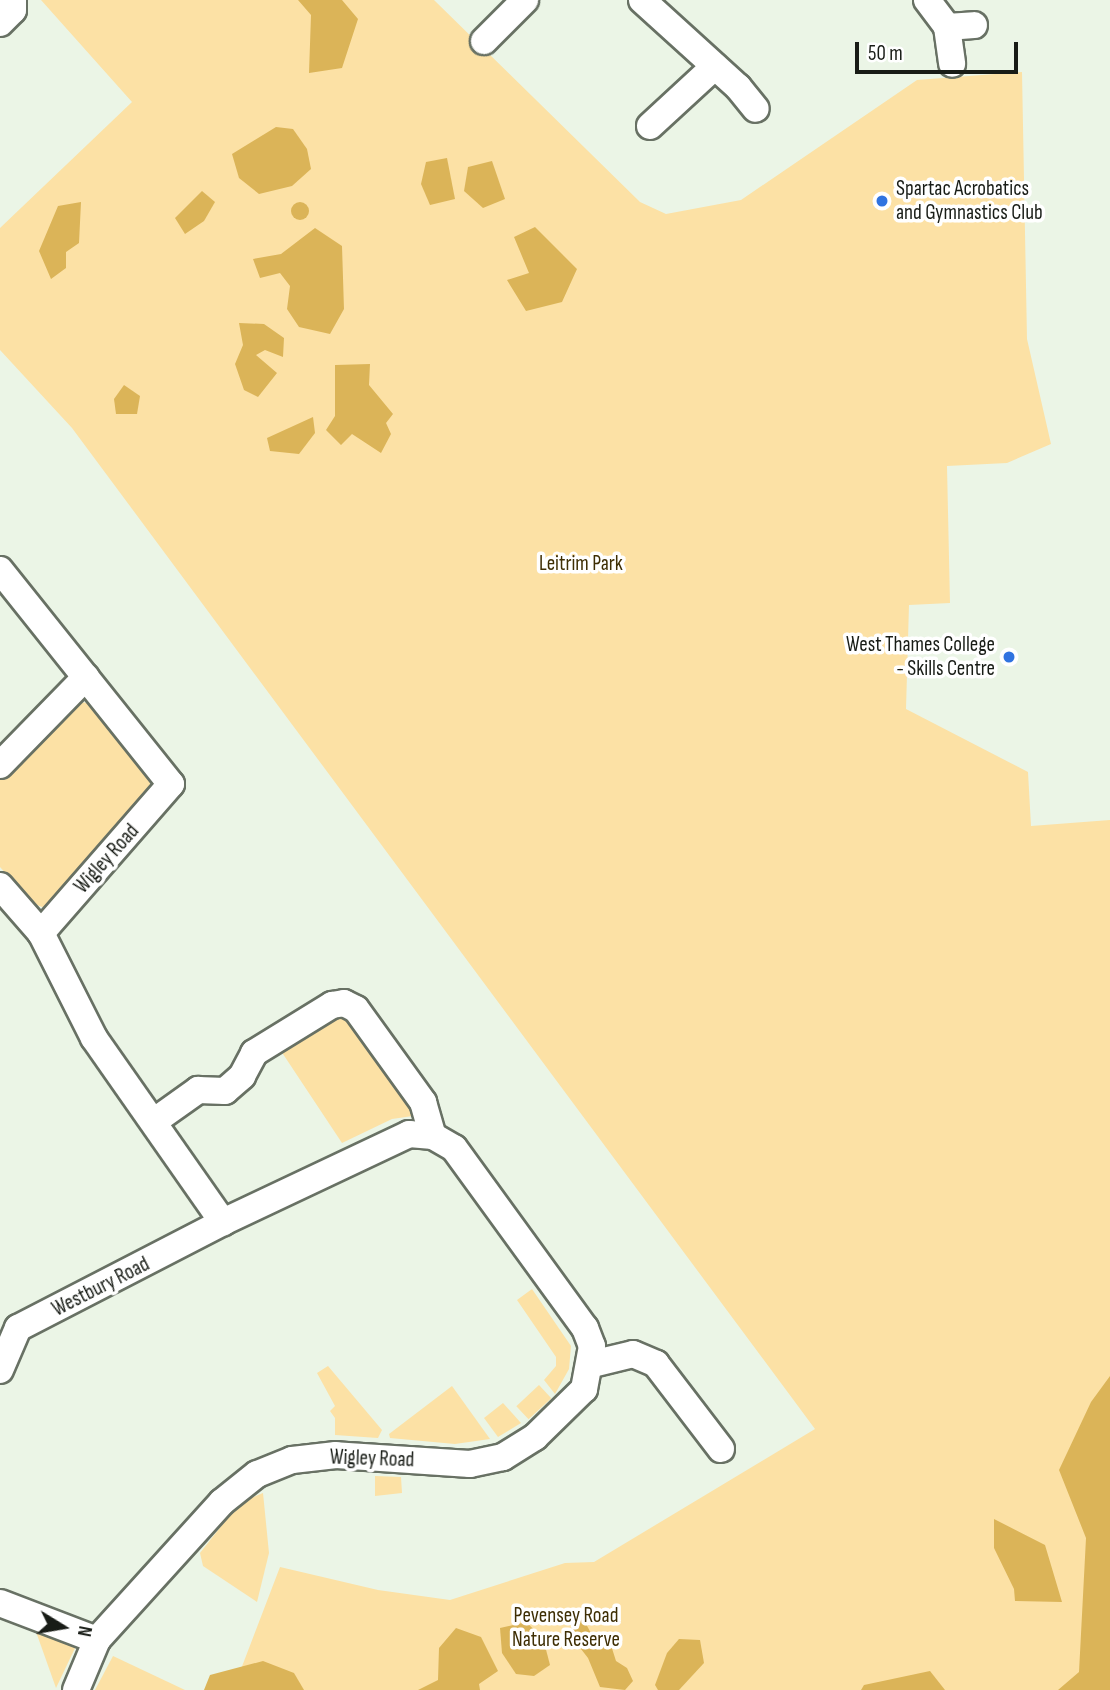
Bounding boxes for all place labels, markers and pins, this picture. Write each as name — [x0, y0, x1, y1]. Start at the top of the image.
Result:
place label: Spartac Acrobatics and Gymnastics Club — [896, 176, 1043, 226]
marker: Spartac Acrobatics and Gymnastics Club — [874, 193, 890, 209]
place label: West Thames College - Skills Centre — [846, 632, 995, 682]
marker: West Thames College - Skills Centre — [1001, 649, 1017, 665]

